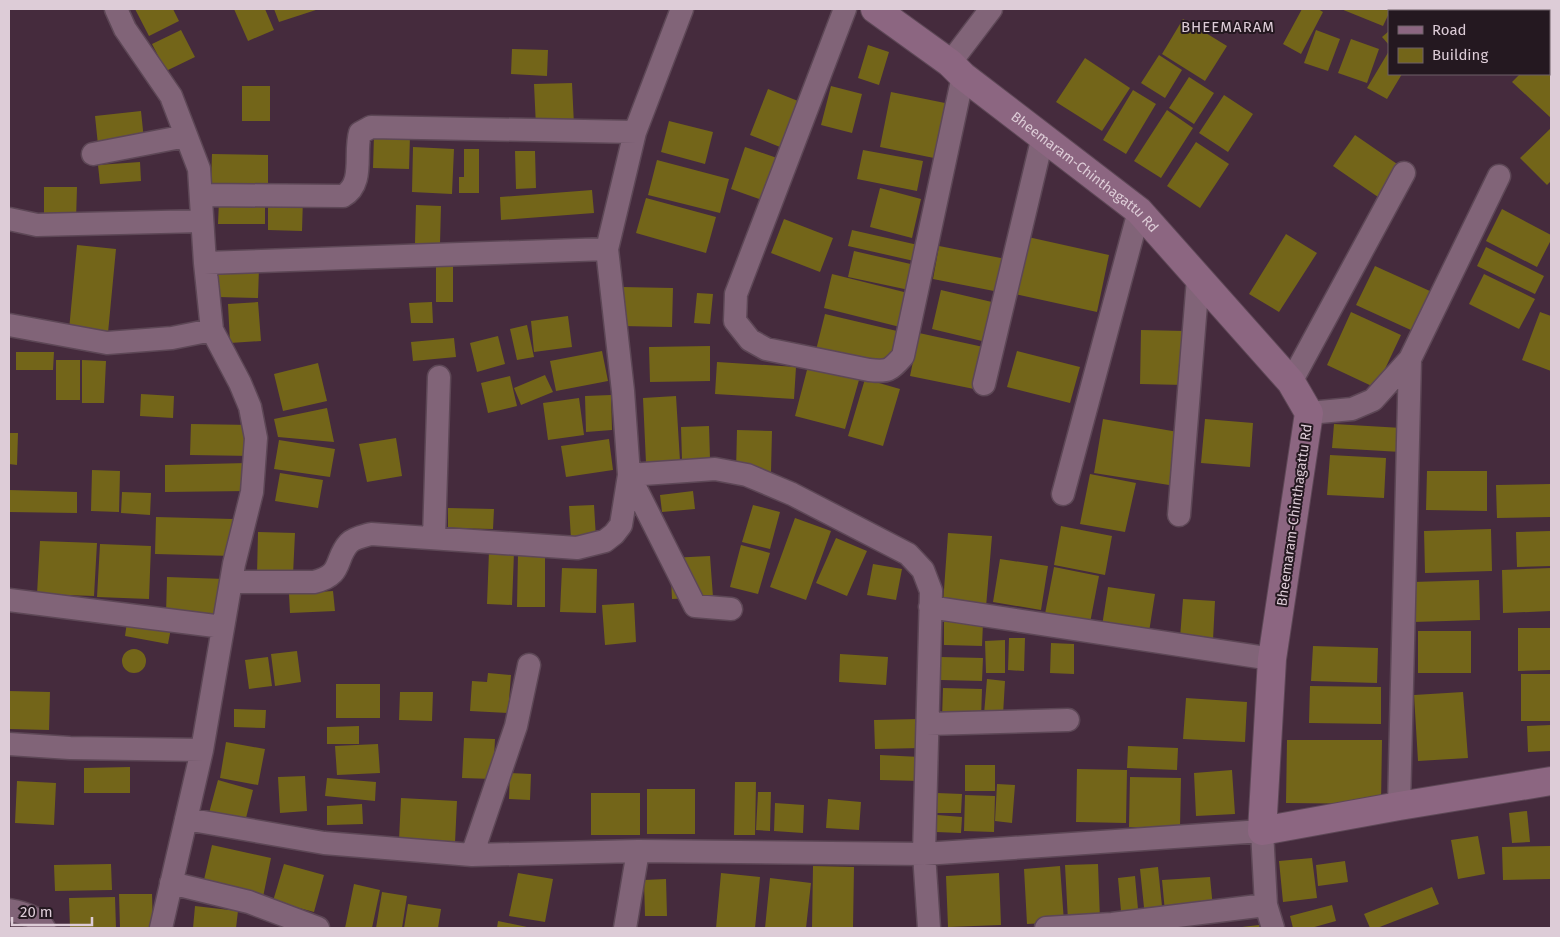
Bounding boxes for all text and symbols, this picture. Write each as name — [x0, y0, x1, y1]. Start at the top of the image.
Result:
legend — [1388, 10, 1550, 75]
district label: BHEEMARAM — [1181, 18, 1275, 36]
text: Road — [1432, 21, 1467, 39]
text: Building — [1432, 46, 1488, 64]
street label: Bheemaram-Chinthagattu Rd — [1008, 108, 1162, 236]
street label: Bheemaram-Chinthagattu Rd — [1273, 423, 1316, 607]
scale bar — [12, 894, 92, 926]
text: 20 m — [20, 903, 53, 921]

